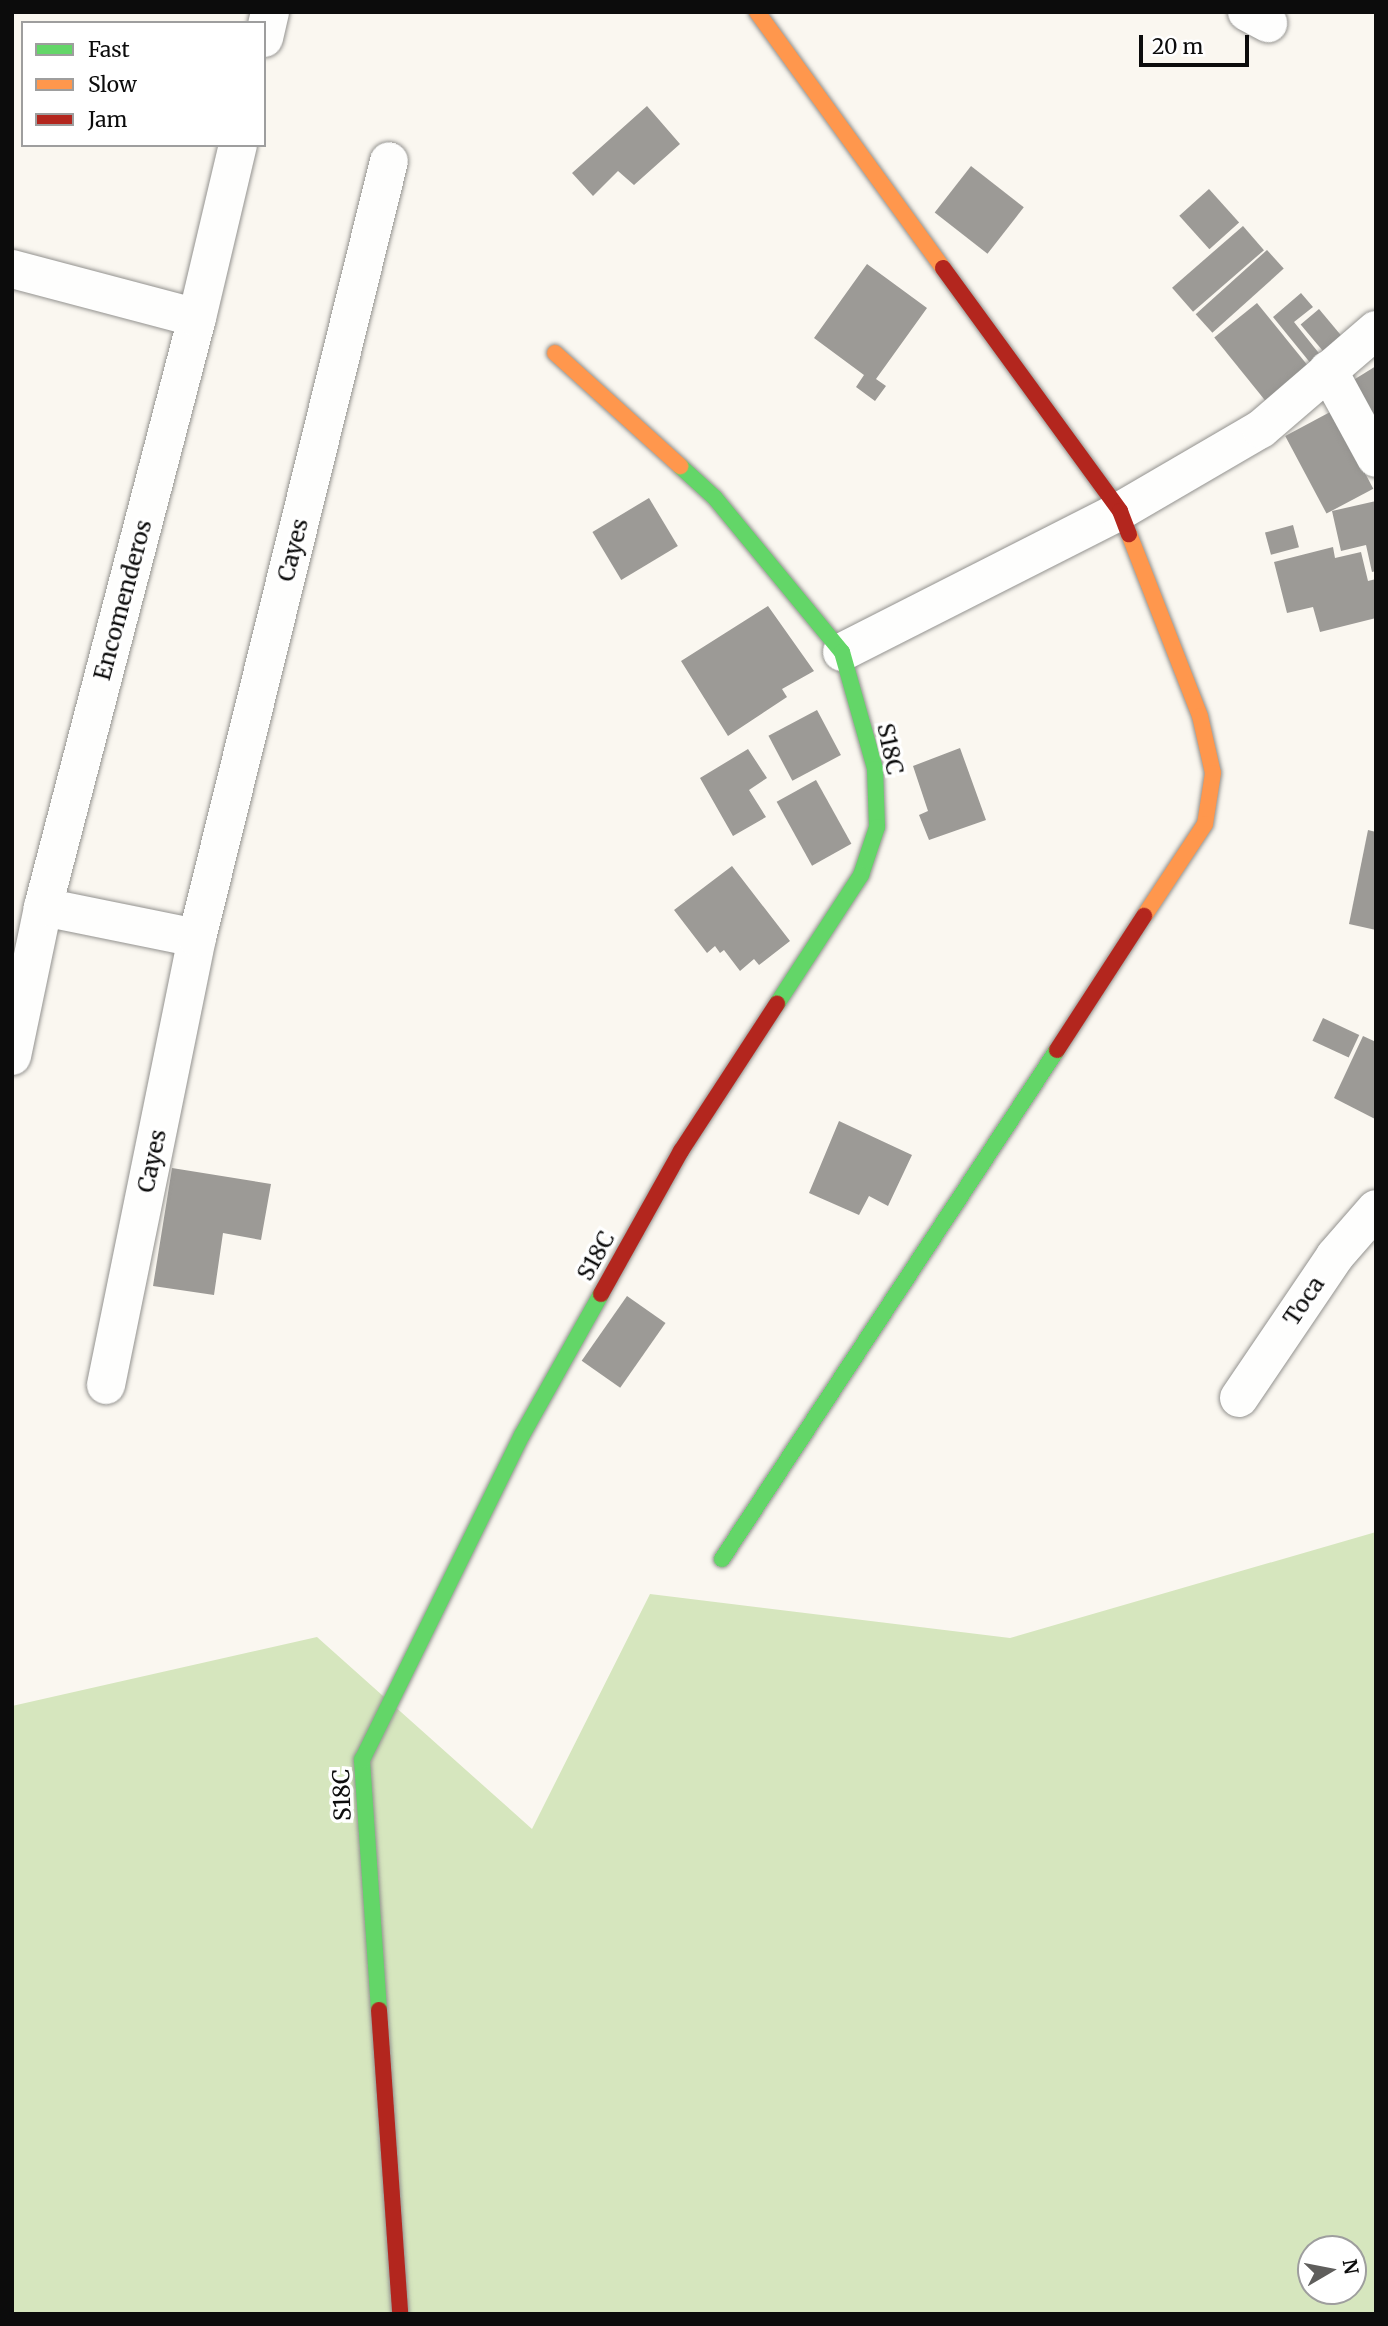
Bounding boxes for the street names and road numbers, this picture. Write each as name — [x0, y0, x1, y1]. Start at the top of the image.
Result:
street label: Cayes — [272, 516, 314, 584]
street label: Encomenderos — [88, 517, 158, 683]
street label: S18C — [871, 721, 909, 777]
street label: Cayes — [132, 1127, 172, 1195]
street label: S18C — [571, 1227, 621, 1285]
street label: Toca — [1278, 1271, 1330, 1331]
street label: S18C — [327, 1769, 357, 1821]

